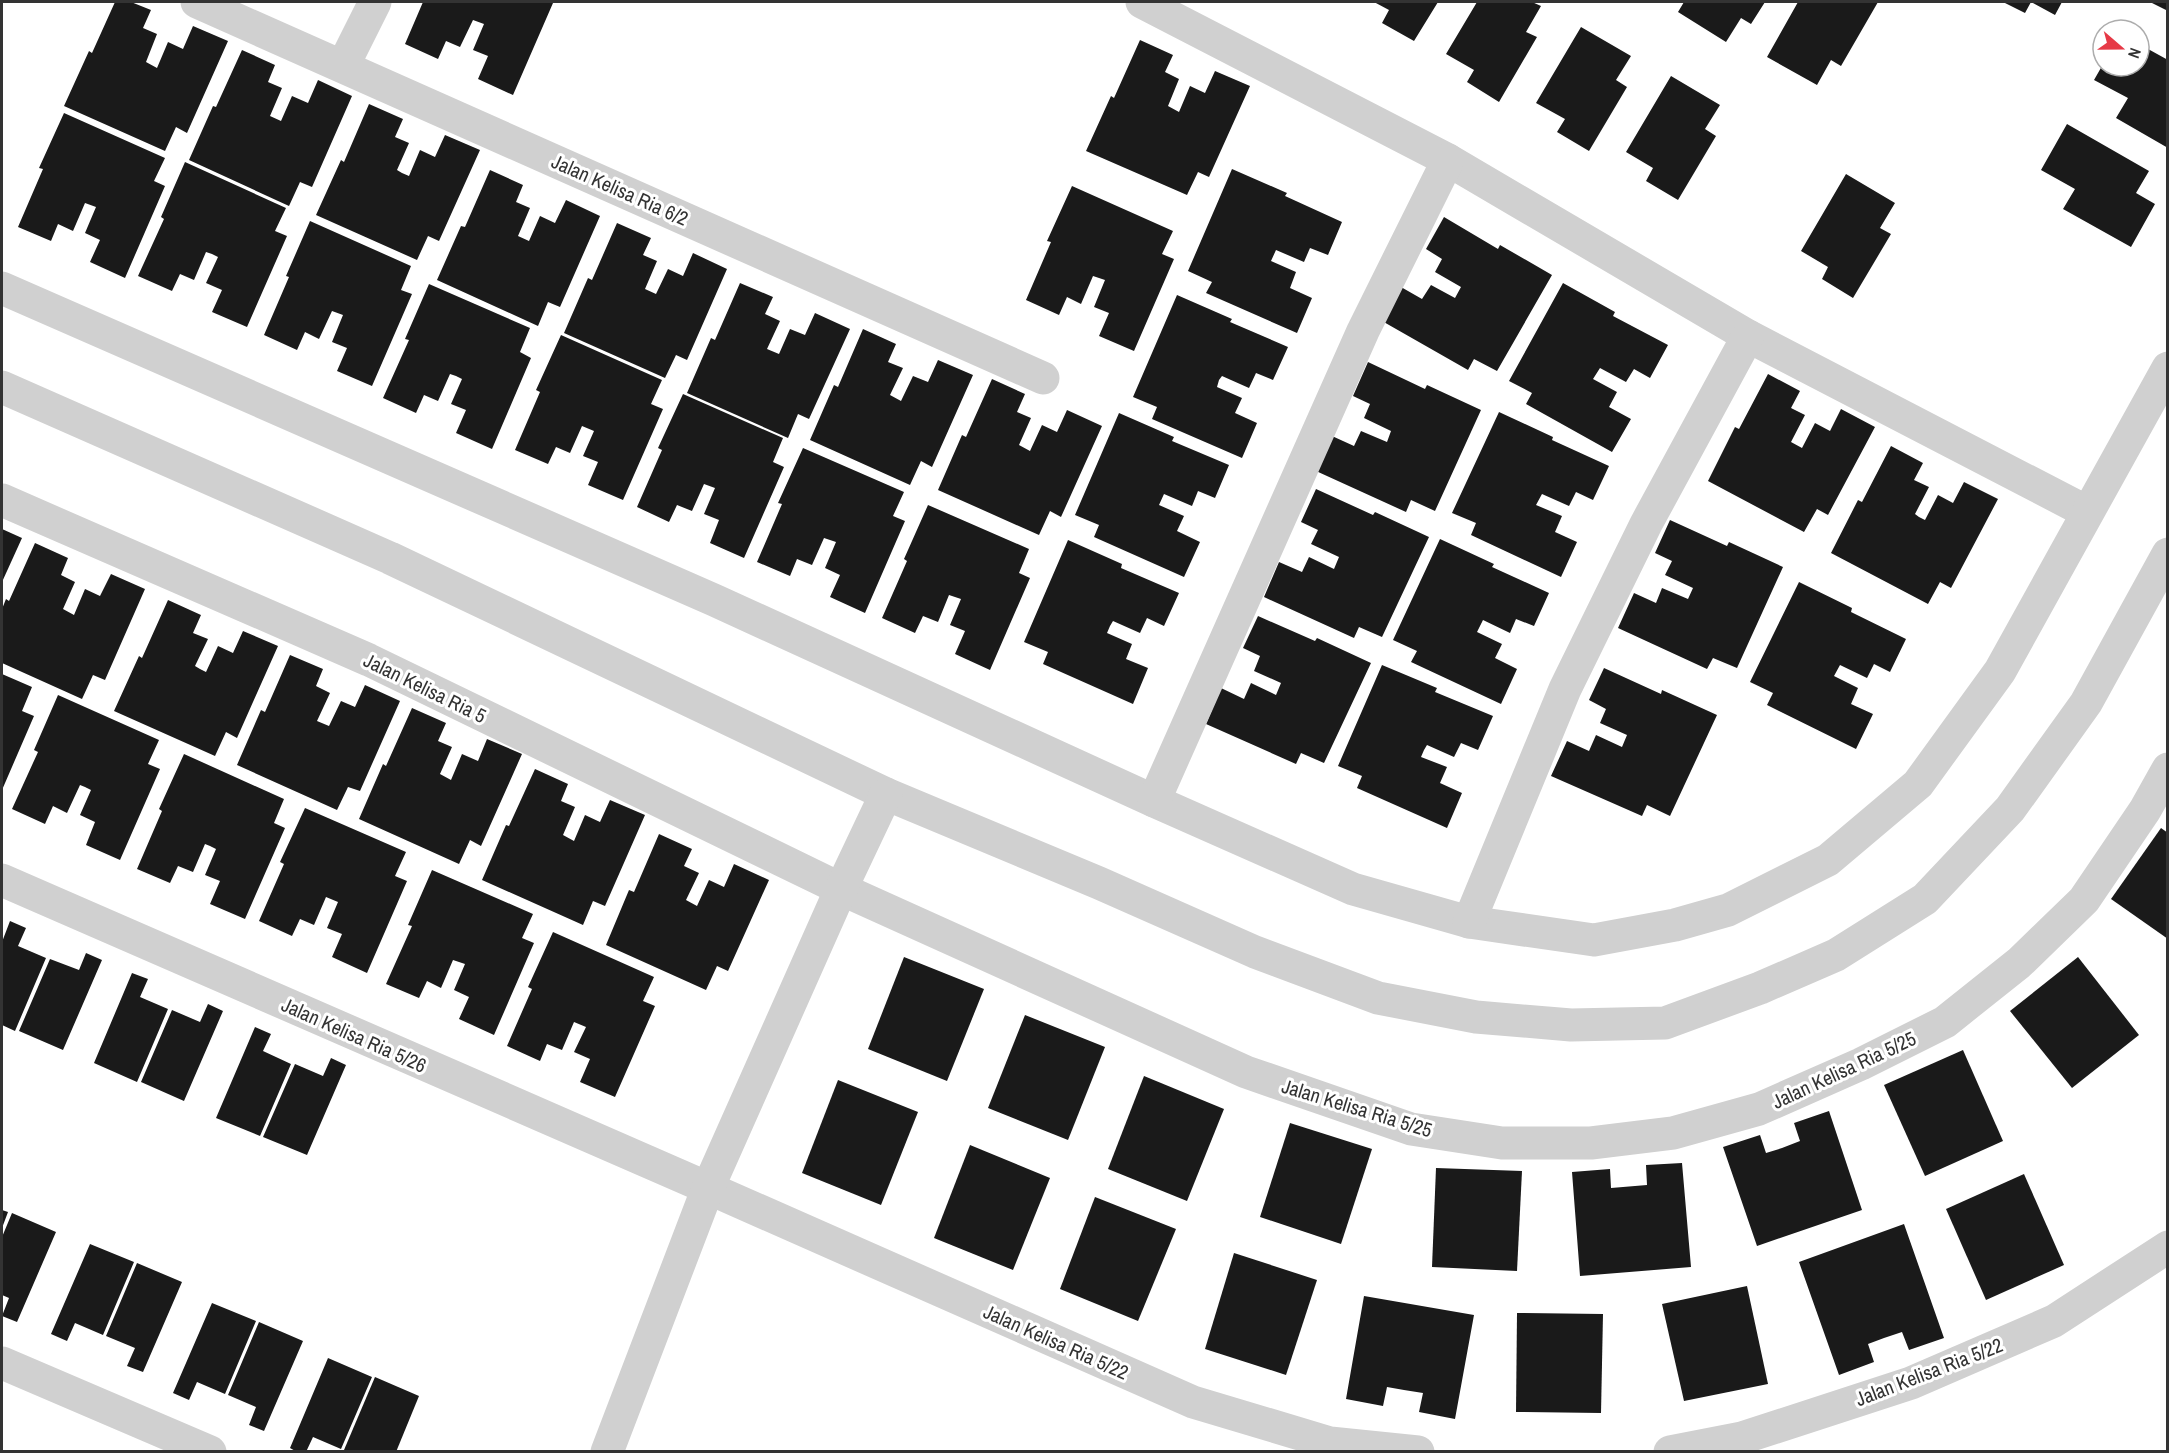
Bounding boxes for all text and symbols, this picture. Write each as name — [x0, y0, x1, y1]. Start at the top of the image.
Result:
north arrow — [2091, 18, 2151, 78]
text: N — [2123, 45, 2147, 61]
street label: Jalan Kelisa Ria 6/2 — [548, 147, 693, 232]
street label: Jalan Kelisa Ria 5 — [359, 646, 491, 729]
street label: Jalan Kelisa Ria 5/26 — [277, 991, 431, 1079]
street label: Jalan Kelisa Ria 5/25 — [1767, 1024, 1920, 1115]
street label: Jalan Kelisa Ria 5/25 — [1279, 1072, 1436, 1143]
street label: Jalan Kelisa Ria 5/22 — [979, 1298, 1133, 1386]
street label: Jalan Kelisa Ria 5/22 — [1851, 1331, 2006, 1412]

